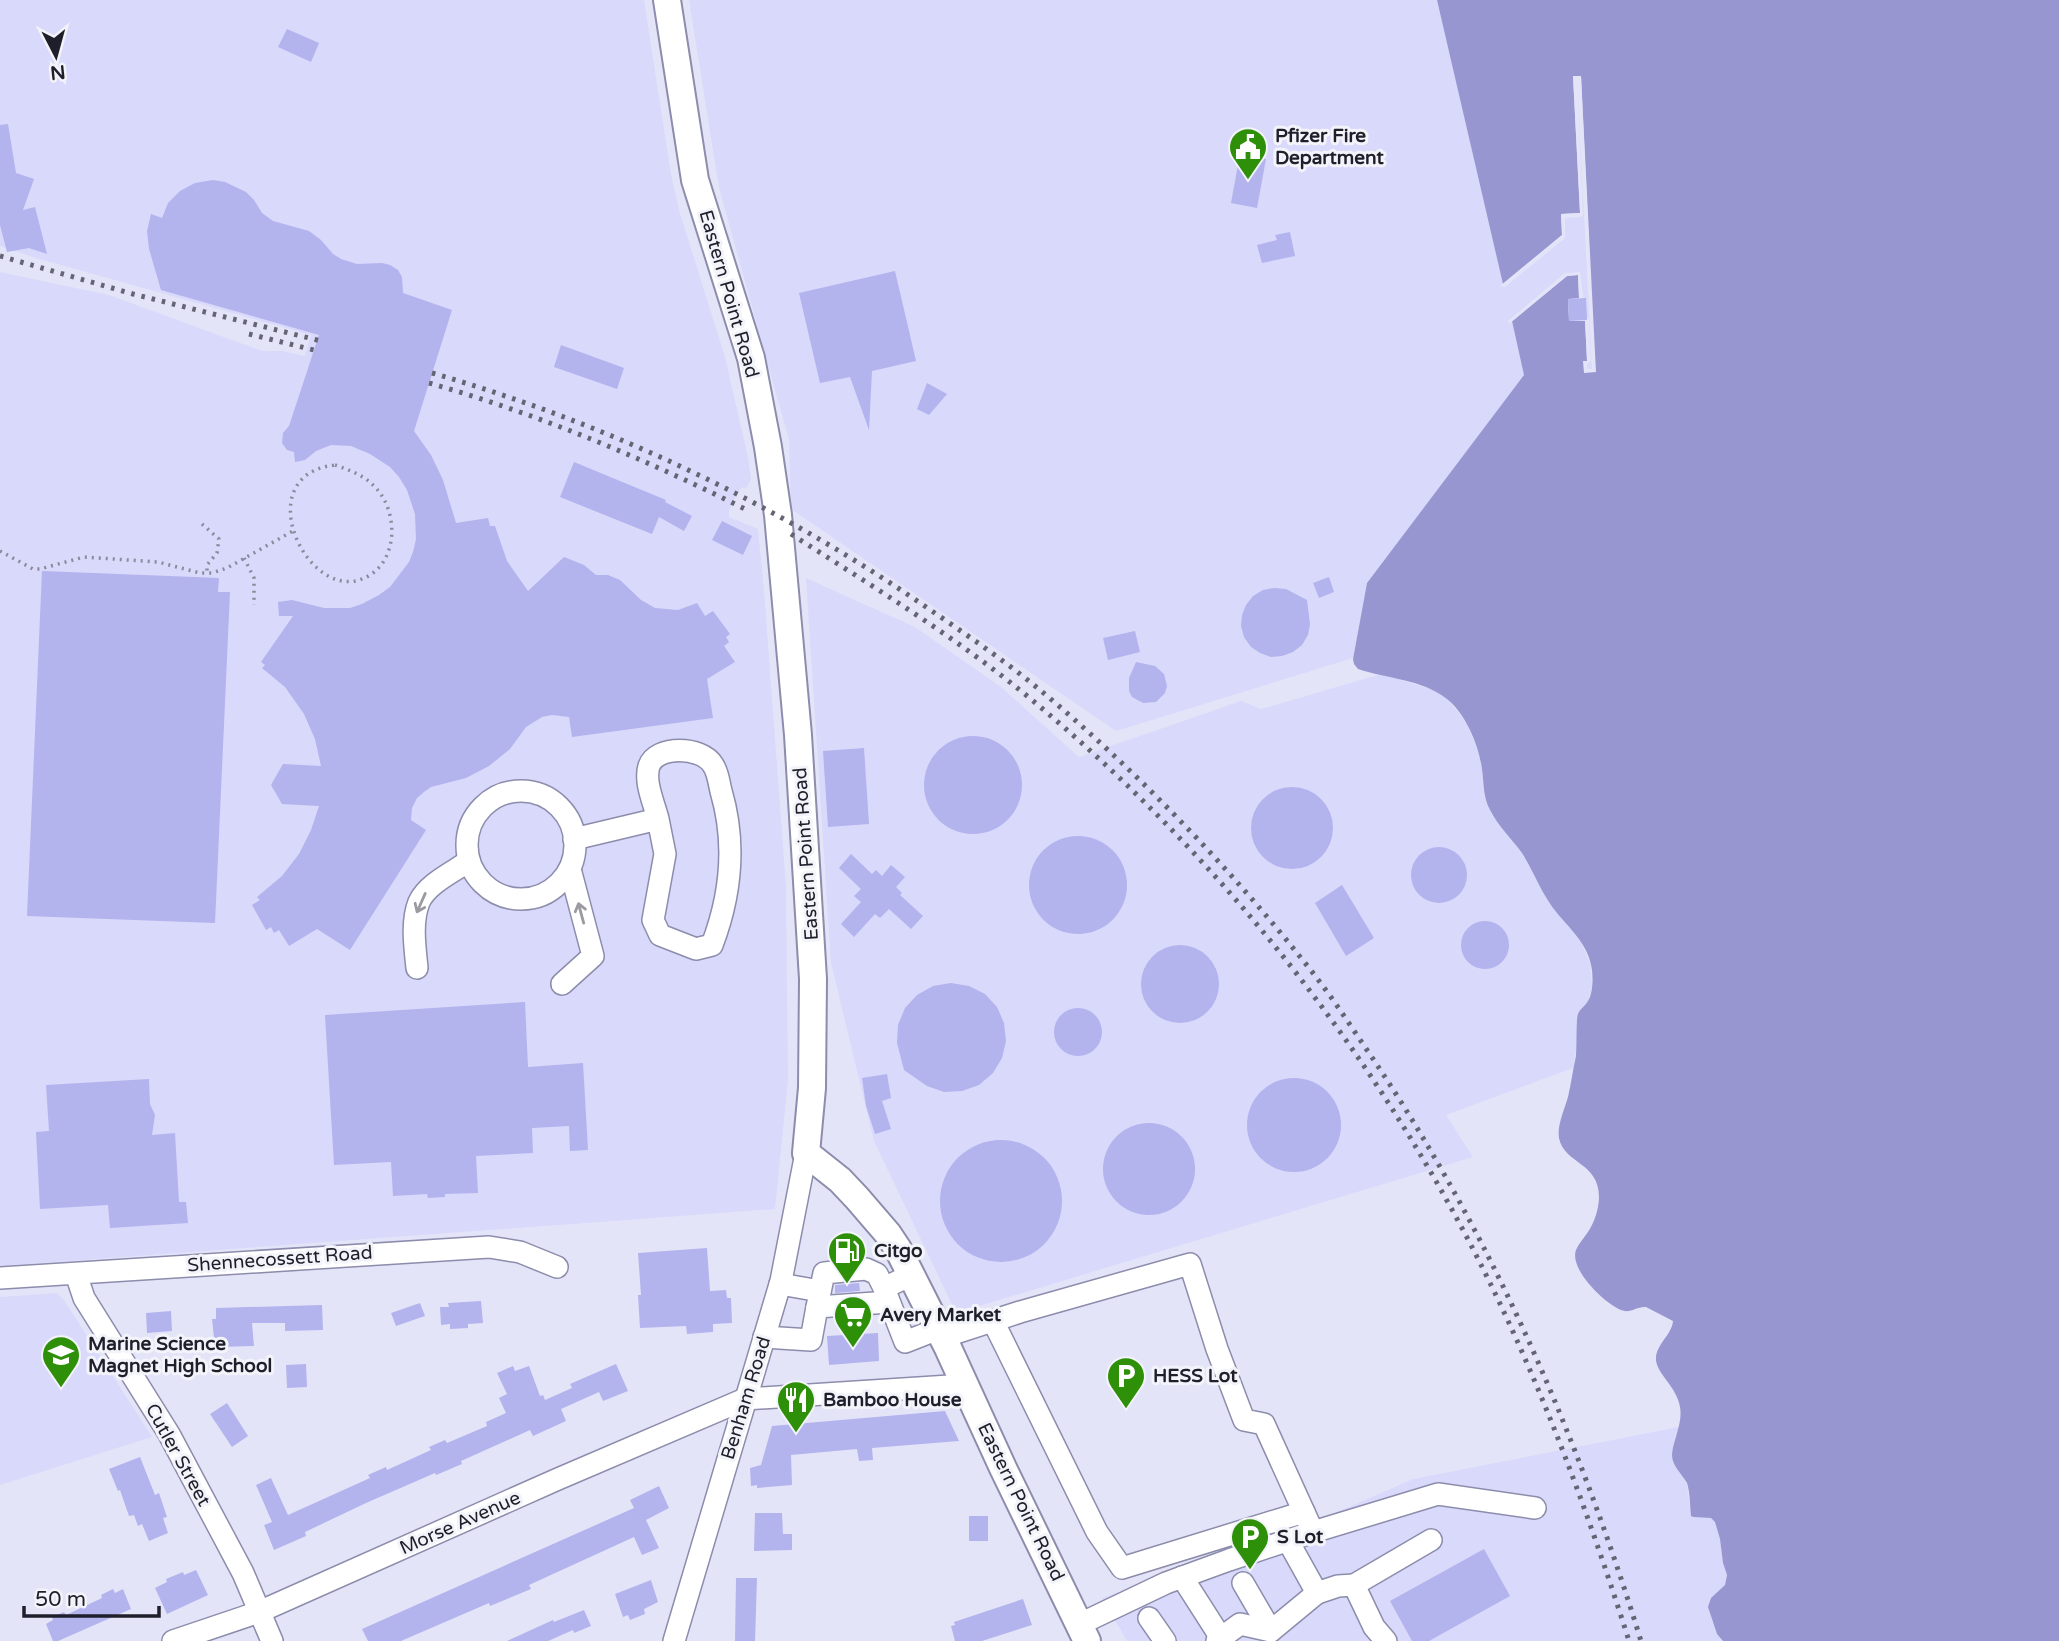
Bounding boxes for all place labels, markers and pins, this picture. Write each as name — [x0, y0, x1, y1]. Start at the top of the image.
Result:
place label: Pfizer Fire Department — [1275, 125, 1384, 170]
public building icon: Pfizer Fire Department — [1227, 126, 1269, 181]
fuel station icon: Citgo — [826, 1230, 868, 1285]
place label: Citgo — [874, 1240, 923, 1263]
supermarket icon: Avery Market — [832, 1294, 874, 1349]
place label: Avery Market — [880, 1304, 1002, 1327]
place label: Marine Science Magnet High School — [88, 1333, 272, 1378]
school or university icon: Marine Science Magnet High School — [40, 1334, 82, 1389]
parking icon: HESS Lot — [1105, 1355, 1147, 1410]
place label: HESS Lot — [1153, 1365, 1238, 1387]
restaurant icon: Bamboo House — [775, 1379, 817, 1434]
place label: Bamboo House — [823, 1389, 962, 1411]
parking icon: S Lot — [1229, 1516, 1271, 1571]
place label: S Lot — [1277, 1526, 1324, 1548]

